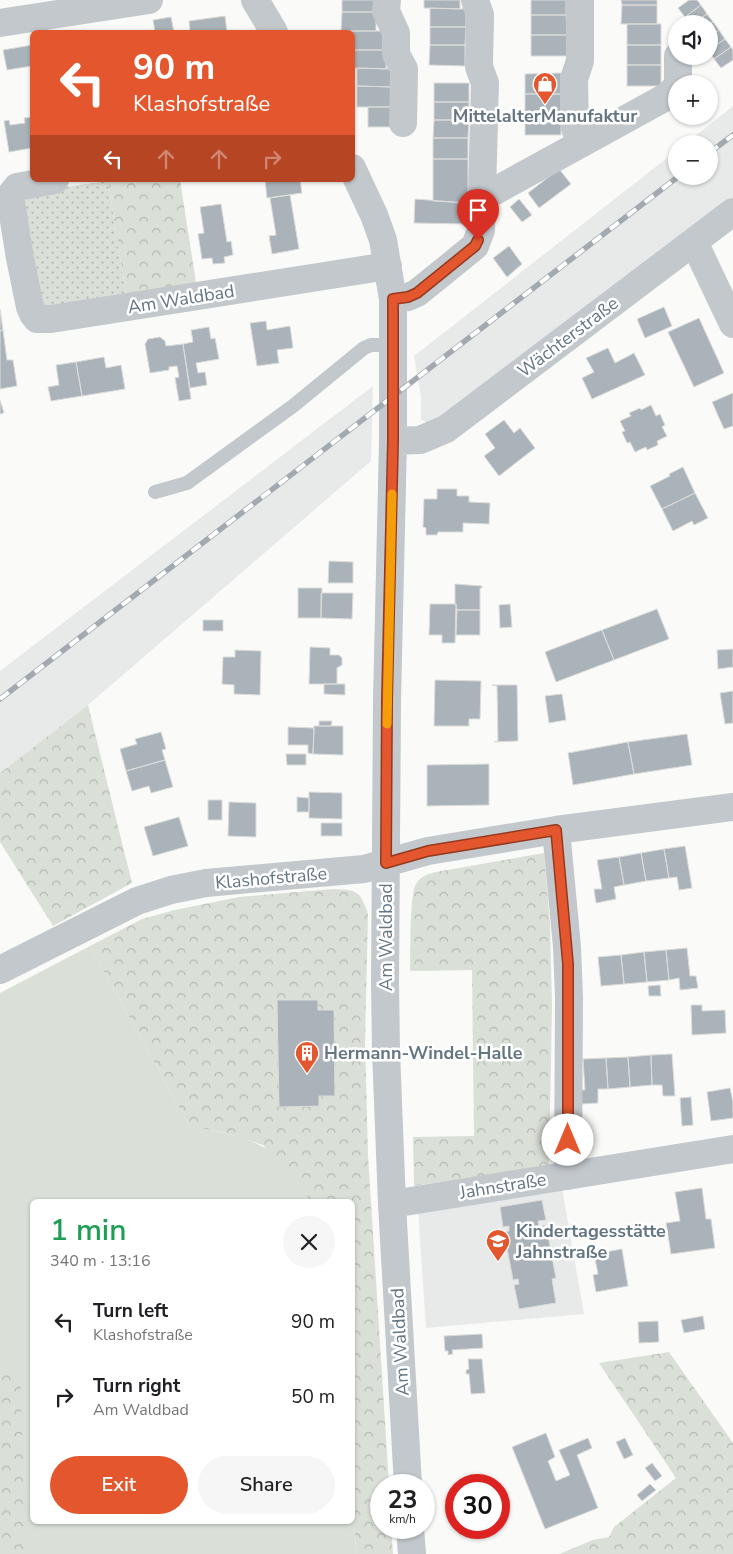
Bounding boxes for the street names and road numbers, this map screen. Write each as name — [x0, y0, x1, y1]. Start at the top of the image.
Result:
street label: Am Waldbad — [126, 279, 236, 319]
street label: Wächterstraße — [513, 291, 623, 383]
street label: Klashofstraße — [214, 861, 328, 895]
street label: Am Waldbad — [374, 883, 398, 991]
street label: Jahnstraße — [457, 1167, 548, 1205]
street label: Am Waldbad — [385, 1288, 415, 1396]

